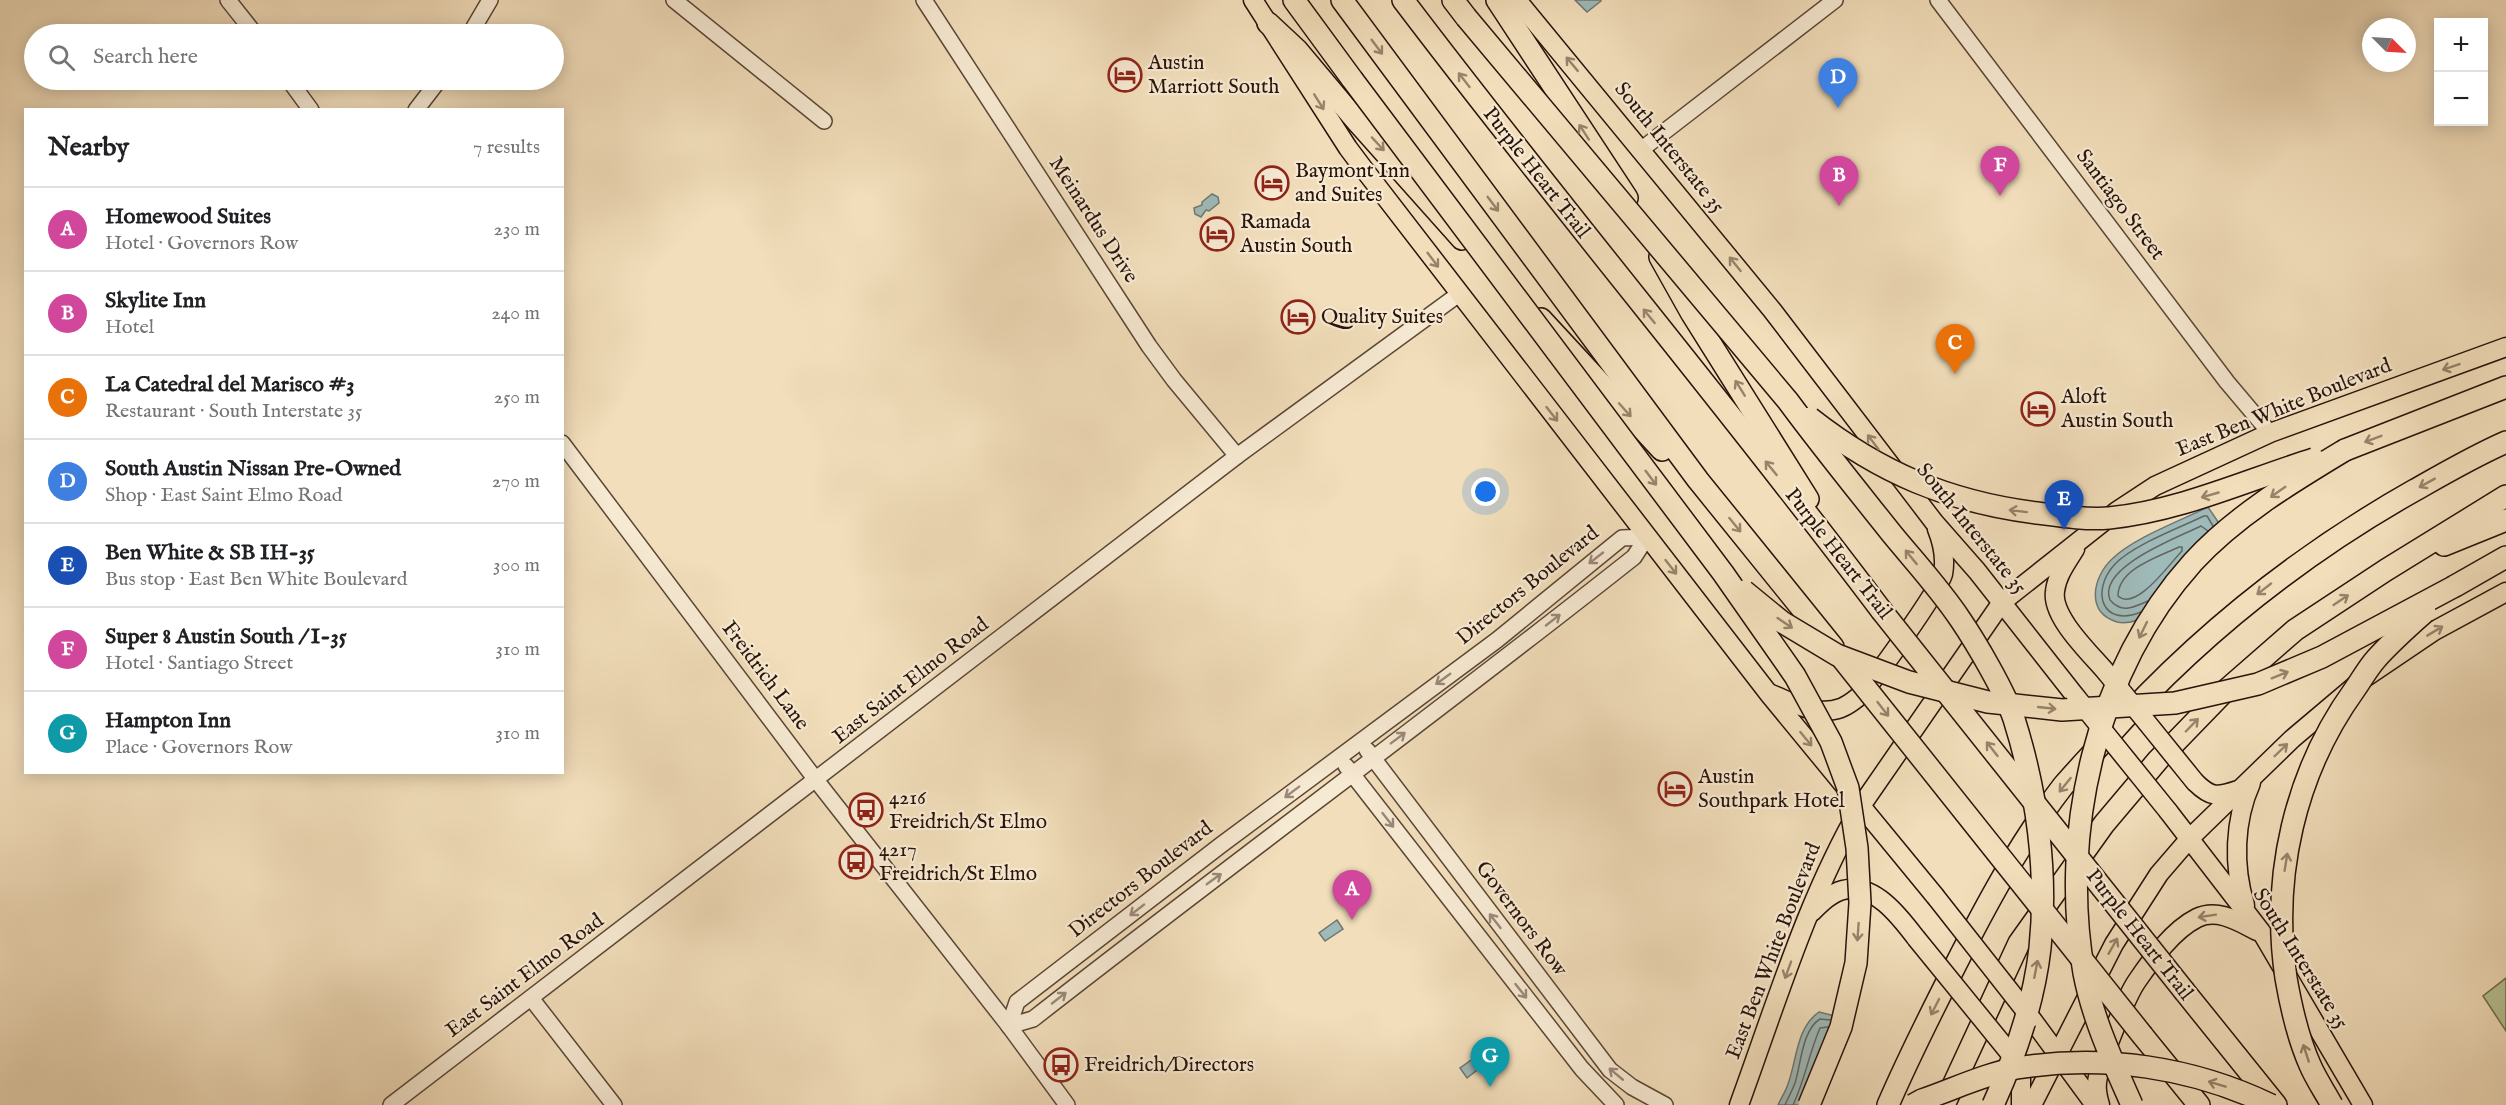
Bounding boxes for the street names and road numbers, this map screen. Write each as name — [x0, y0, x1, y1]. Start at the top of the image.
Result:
street label: South Interstate 35 — [1608, 77, 1730, 219]
street label: Purple Heart Trail — [1476, 102, 1596, 244]
street label: Santiago Street — [2069, 144, 2171, 266]
street label: Meinardus Drive — [1042, 152, 1144, 289]
street label: East Ben White Boulevard — [2172, 352, 2396, 464]
street label: South Interstate 35 — [1910, 458, 2032, 600]
street label: Purple Heart Trail — [1778, 483, 1898, 625]
street label: Directors Boulevard — [1451, 520, 1605, 652]
street label: East Saint Elmo Road — [827, 611, 995, 750]
street label: Freidrich Lane — [715, 616, 815, 736]
street label: Directors Boulevard — [1064, 815, 1219, 945]
street label: East Ben White Boulevard — [1720, 838, 1828, 1063]
street label: Governors Row — [1469, 856, 1574, 983]
street label: Purple Heart Trail — [2079, 864, 2199, 1006]
street label: South Interstate 35 — [2246, 884, 2354, 1035]
street label: East Saint Elmo Road — [441, 907, 610, 1044]

